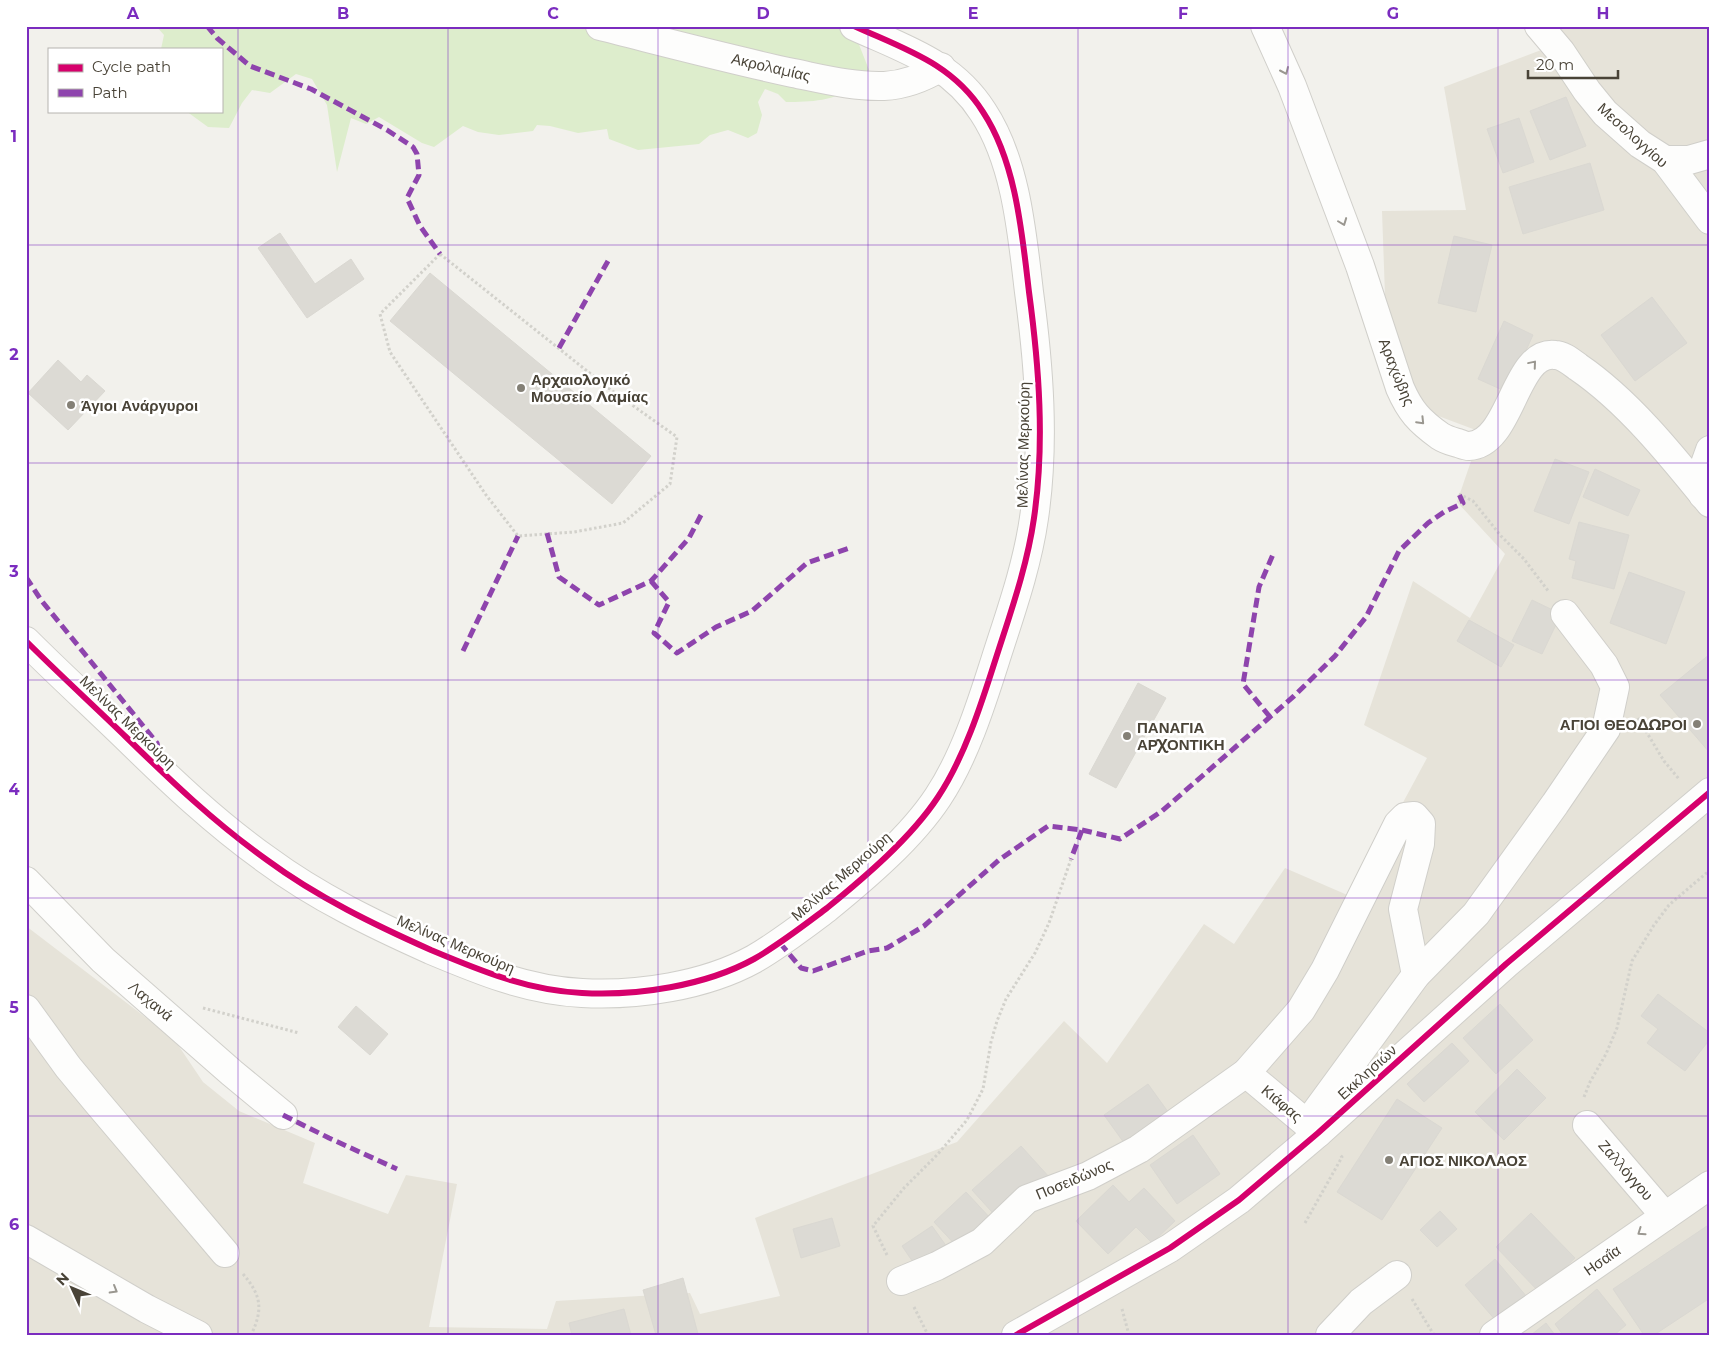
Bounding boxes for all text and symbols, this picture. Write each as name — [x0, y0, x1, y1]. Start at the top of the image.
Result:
text: A — [126, 4, 140, 23]
text: B — [337, 4, 349, 23]
text: C — [547, 4, 559, 23]
text: D — [756, 4, 770, 23]
text: E — [968, 4, 978, 23]
text: F — [1178, 4, 1188, 23]
text: G — [1387, 4, 1399, 23]
text: H — [1597, 4, 1609, 23]
legend — [48, 48, 222, 112]
scale bar — [1528, 48, 1618, 80]
street label: Ακρολαμίας — [730, 49, 812, 85]
text: 20 m — [1536, 55, 1574, 74]
text: Cycle path — [92, 57, 171, 76]
one-way arrow — [1279, 66, 1290, 75]
text: Path — [92, 83, 128, 102]
street label: Μεσολογγίου — [1594, 98, 1672, 172]
text: 1 — [11, 127, 17, 146]
one-way arrow — [1338, 218, 1348, 226]
street label: Αραχώβης — [1375, 335, 1419, 409]
text: 2 — [9, 345, 19, 364]
one-way arrow — [1527, 361, 1536, 370]
place label: Αρχαιολογικό Μουσείο Λαμίας — [531, 370, 648, 406]
marker: Αρχαιολογικό Μουσείο Λαμίας — [515, 382, 527, 394]
street label: Μελίνας Μερκούρη — [1012, 382, 1034, 508]
place label: Άγιοι Ανάργυροι — [81, 396, 198, 415]
marker: Άγιοι Ανάργυροι — [65, 399, 77, 411]
one-way arrow — [1415, 415, 1424, 424]
text: 3 — [8, 562, 19, 581]
street label: Μελίνας Μερκούρη — [76, 671, 180, 773]
place label: ΑΓΙΟΙ ΘΕΟΔΩΡΟΙ — [1560, 715, 1687, 734]
place label: ΠΑΝΑΓΙΑ ΑΡΧΟΝΤΙΚΗ — [1137, 718, 1225, 754]
marker: ΑΓΙΟΙ ΘΕΟΔΩΡΟΙ — [1691, 718, 1703, 730]
marker: ΠΑΝΑΓΙΑ ΑΡΧΟΝΤΙΚΗ — [1121, 730, 1133, 742]
text: 4 — [8, 780, 20, 799]
street label: Μελίνας Μερκούρη — [787, 827, 895, 925]
street label: Μελίνας Μερκούρη — [394, 911, 518, 977]
street label: Λαχανά — [125, 977, 177, 1025]
text: 5 — [9, 998, 19, 1017]
street label: Εκκλησιών — [1333, 1040, 1401, 1104]
street label: Κιάφας — [1258, 1080, 1306, 1126]
street label: Ζαλλόγγου — [1595, 1136, 1657, 1204]
place label: ΑΓΙΟΣ ΝΙΚΟΛΑΟΣ — [1399, 1151, 1527, 1170]
street label: Ποσειδώνος — [1033, 1154, 1115, 1204]
marker: ΑΓΙΟΣ ΝΙΚΟΛΑΟΣ — [1383, 1154, 1395, 1166]
text: 6 — [9, 1215, 19, 1234]
one-way arrow — [1637, 1226, 1647, 1235]
street label: Ησαΐα — [1580, 1240, 1624, 1279]
north arrow — [48, 1264, 98, 1314]
text: N — [52, 1269, 73, 1289]
one-way arrow — [109, 1283, 118, 1293]

